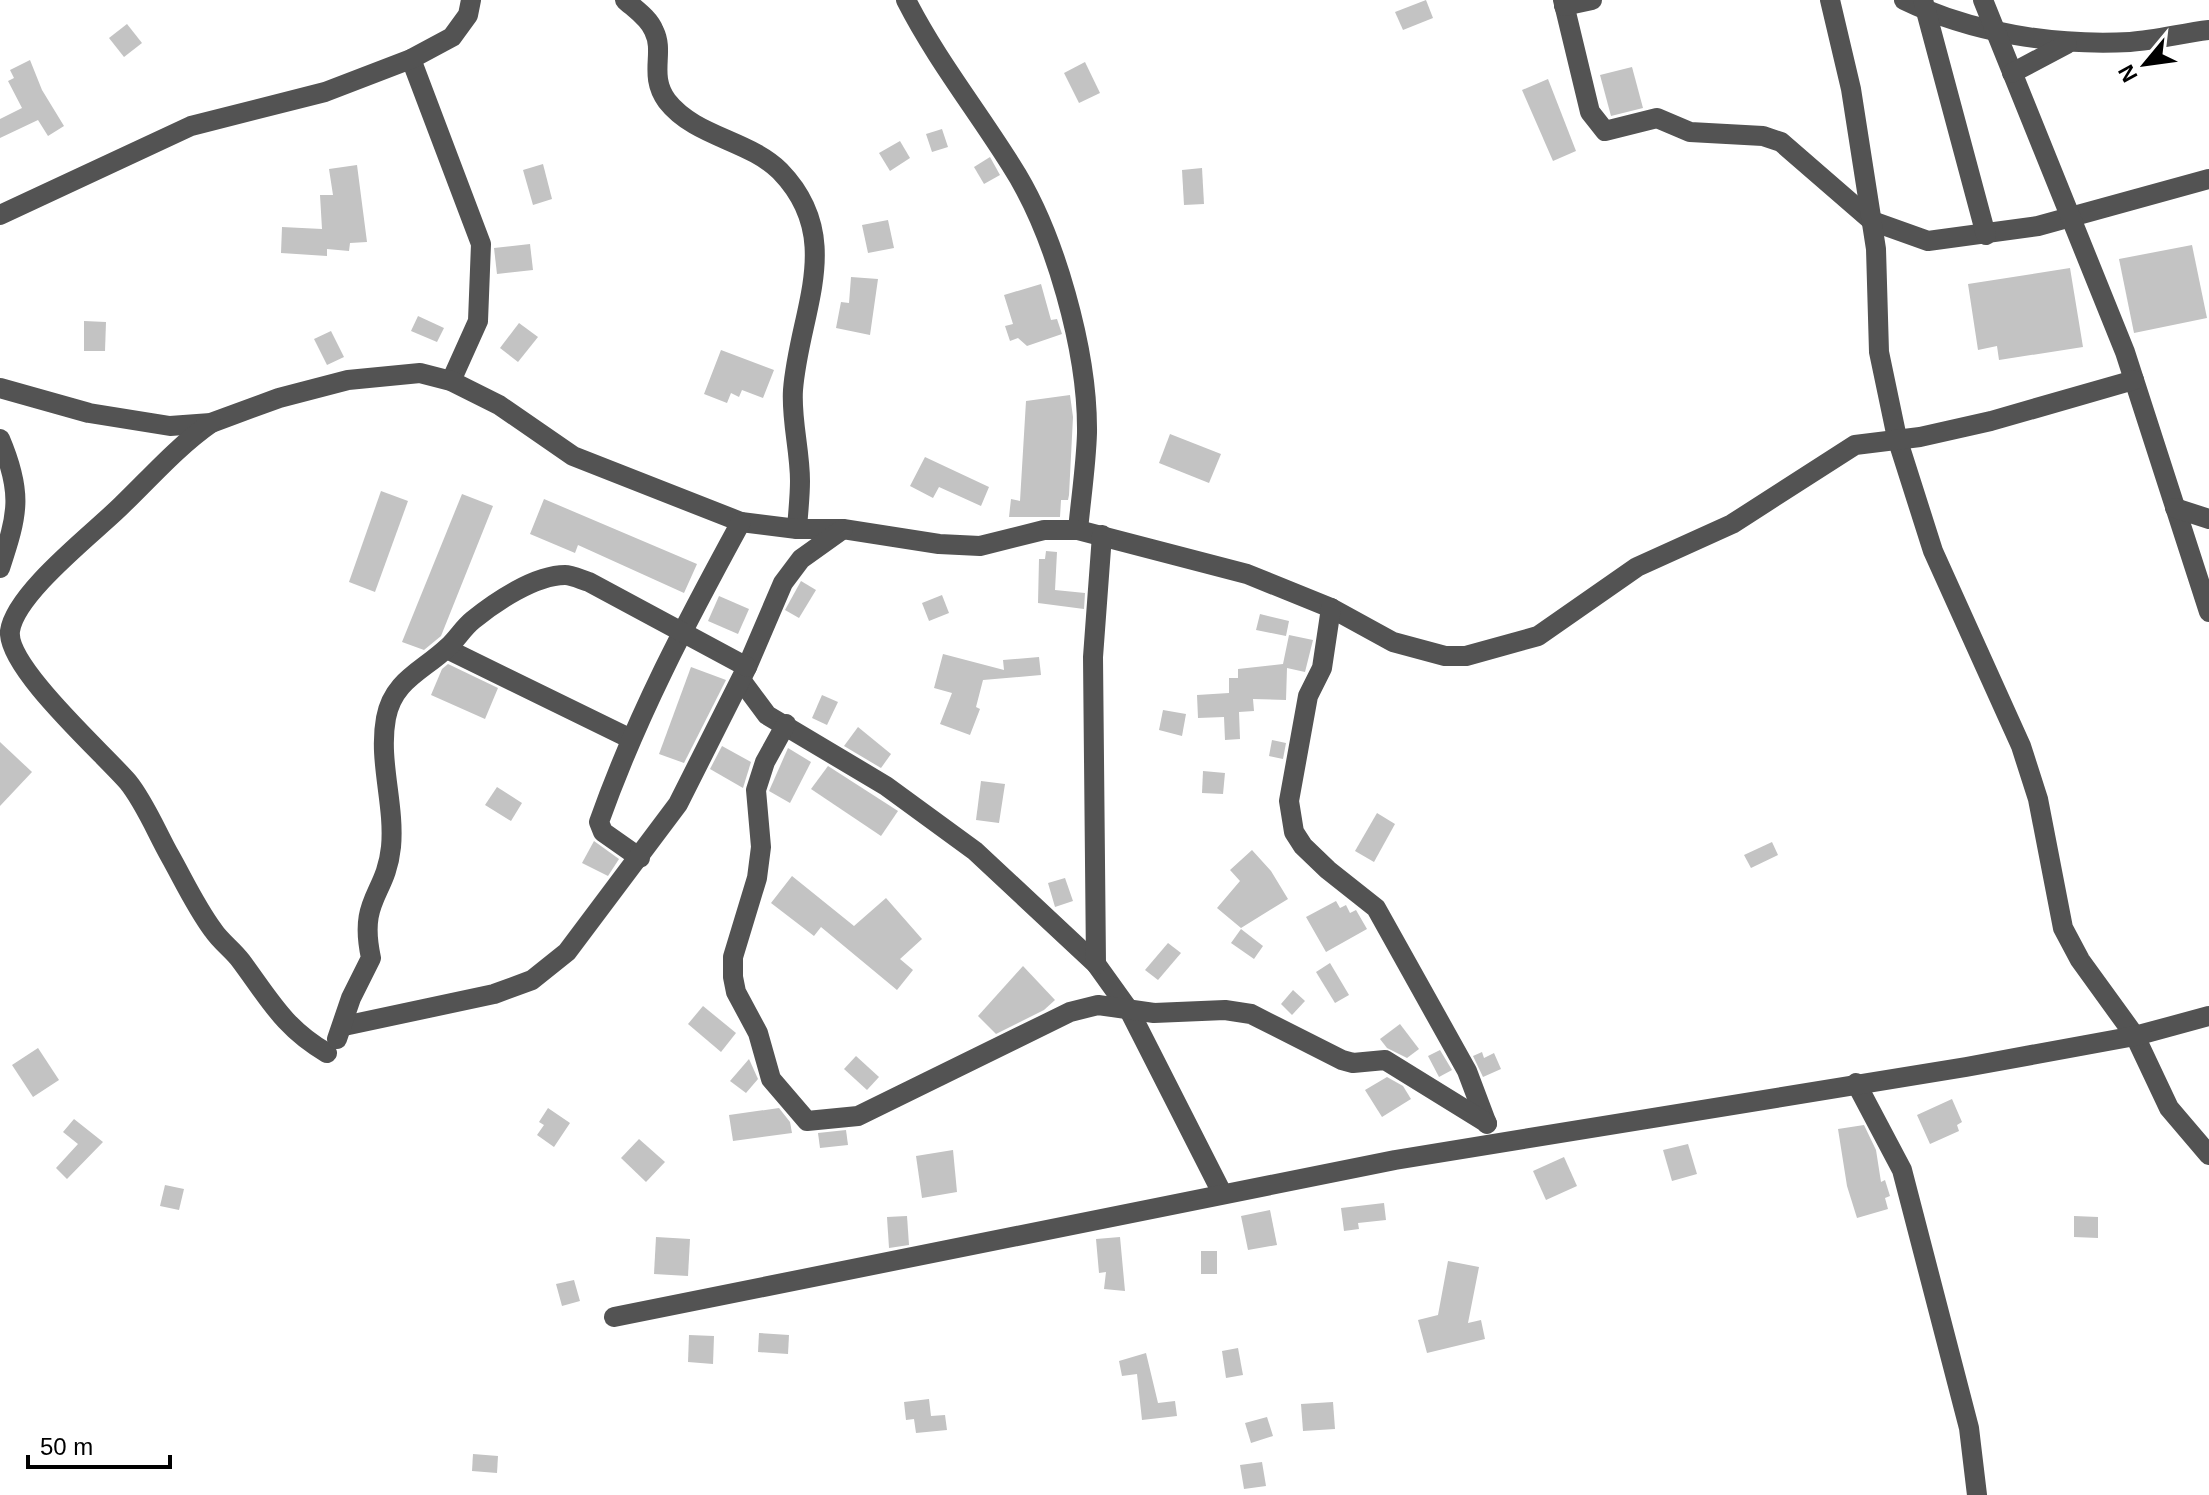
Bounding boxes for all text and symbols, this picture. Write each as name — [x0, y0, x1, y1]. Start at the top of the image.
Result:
north arrow — [2105, 24, 2185, 104]
text: N — [2113, 60, 2143, 86]
scale bar — [28, 1419, 170, 1469]
text: 50 m — [40, 1433, 93, 1460]

